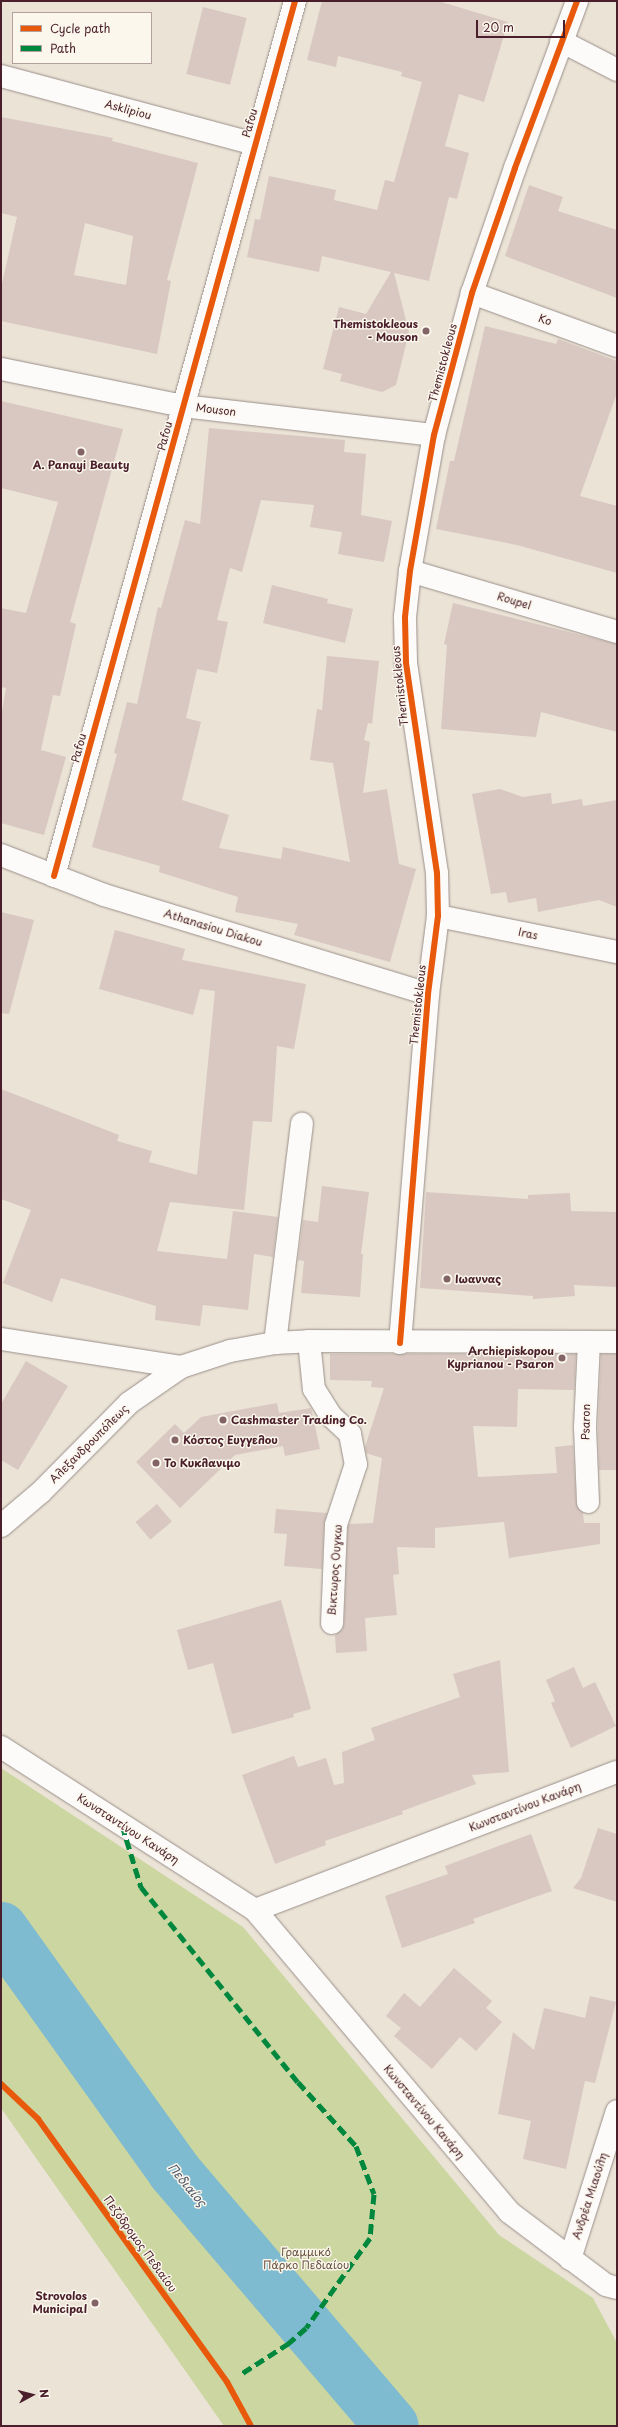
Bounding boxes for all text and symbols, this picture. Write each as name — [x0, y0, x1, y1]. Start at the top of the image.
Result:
legend — [12, 12, 152, 64]
scale bar — [478, 12, 567, 38]
text: 20 m — [483, 18, 514, 36]
text: Cycle path — [50, 19, 111, 37]
text: Path — [50, 39, 76, 57]
street label: Asklipiou — [103, 97, 153, 123]
street label: Pafou — [240, 107, 260, 139]
street label: Ko — [536, 312, 554, 328]
place label: Themistokleous - Mouson — [333, 318, 418, 344]
street label: Themistokleous — [426, 322, 460, 404]
marker: Themistokleous - Mouson — [421, 326, 431, 336]
street label: Mouson — [195, 401, 237, 419]
street label: Pafou — [155, 420, 175, 452]
marker: A. Panayi Beauty — [76, 447, 86, 457]
place label: A. Panayi Beauty — [32, 458, 130, 472]
street label: Roupel — [495, 590, 533, 612]
street label: Themistokleous — [389, 645, 411, 727]
street label: Pafou — [69, 732, 89, 764]
street label: Athanasiou Diakou — [162, 907, 264, 949]
street label: Iras — [517, 925, 539, 943]
street label: Themistokleous — [407, 964, 429, 1046]
place label: Ιωαννας — [455, 1272, 501, 1286]
marker: Ιωαννας — [442, 1274, 452, 1284]
place label: Archiepiskopou Kyprianou - Psaron — [447, 1345, 554, 1371]
marker: Archiepiskopou Kyprianou - Psaron — [557, 1353, 567, 1363]
street label: Αλεξανδρουπόλεως — [47, 1402, 131, 1486]
street label: Psaron — [579, 1404, 593, 1440]
place label: Cashmaster Trading Co. — [231, 1413, 367, 1427]
marker: Cashmaster Trading Co. — [218, 1415, 228, 1425]
place label: Κόστος Ευγγελου — [183, 1433, 278, 1447]
marker: Κόστος Ευγγελου — [170, 1435, 180, 1445]
place label: Το Κυκλανιμο — [164, 1456, 241, 1470]
marker: Το Κυκλανιμο — [151, 1458, 161, 1468]
street label: Βικτωρος Ουγκω — [325, 1524, 345, 1616]
street label: Κωνσταντίνου Κανάρη — [467, 1780, 583, 1834]
street label: Κωνσταντίνου Κανάρη — [75, 1791, 181, 1867]
street label: Κωνσταντίνου Κανάρη — [381, 2062, 467, 2162]
street label: Ανδρέα Μιαούλη — [570, 2151, 610, 2241]
water label: Πεδιαίος — [165, 2161, 209, 2209]
street label: Πεζόδρομος Πεδιαίου — [101, 2193, 179, 2295]
park label: Γραμμικό Πάρκο Πεδιαίου — [263, 2246, 349, 2272]
place label: Strovolos Municipal — [32, 2290, 87, 2316]
marker: Strovolos Municipal — [90, 2298, 100, 2308]
north arrow — [12, 2375, 52, 2415]
text: N — [35, 2388, 53, 2399]

